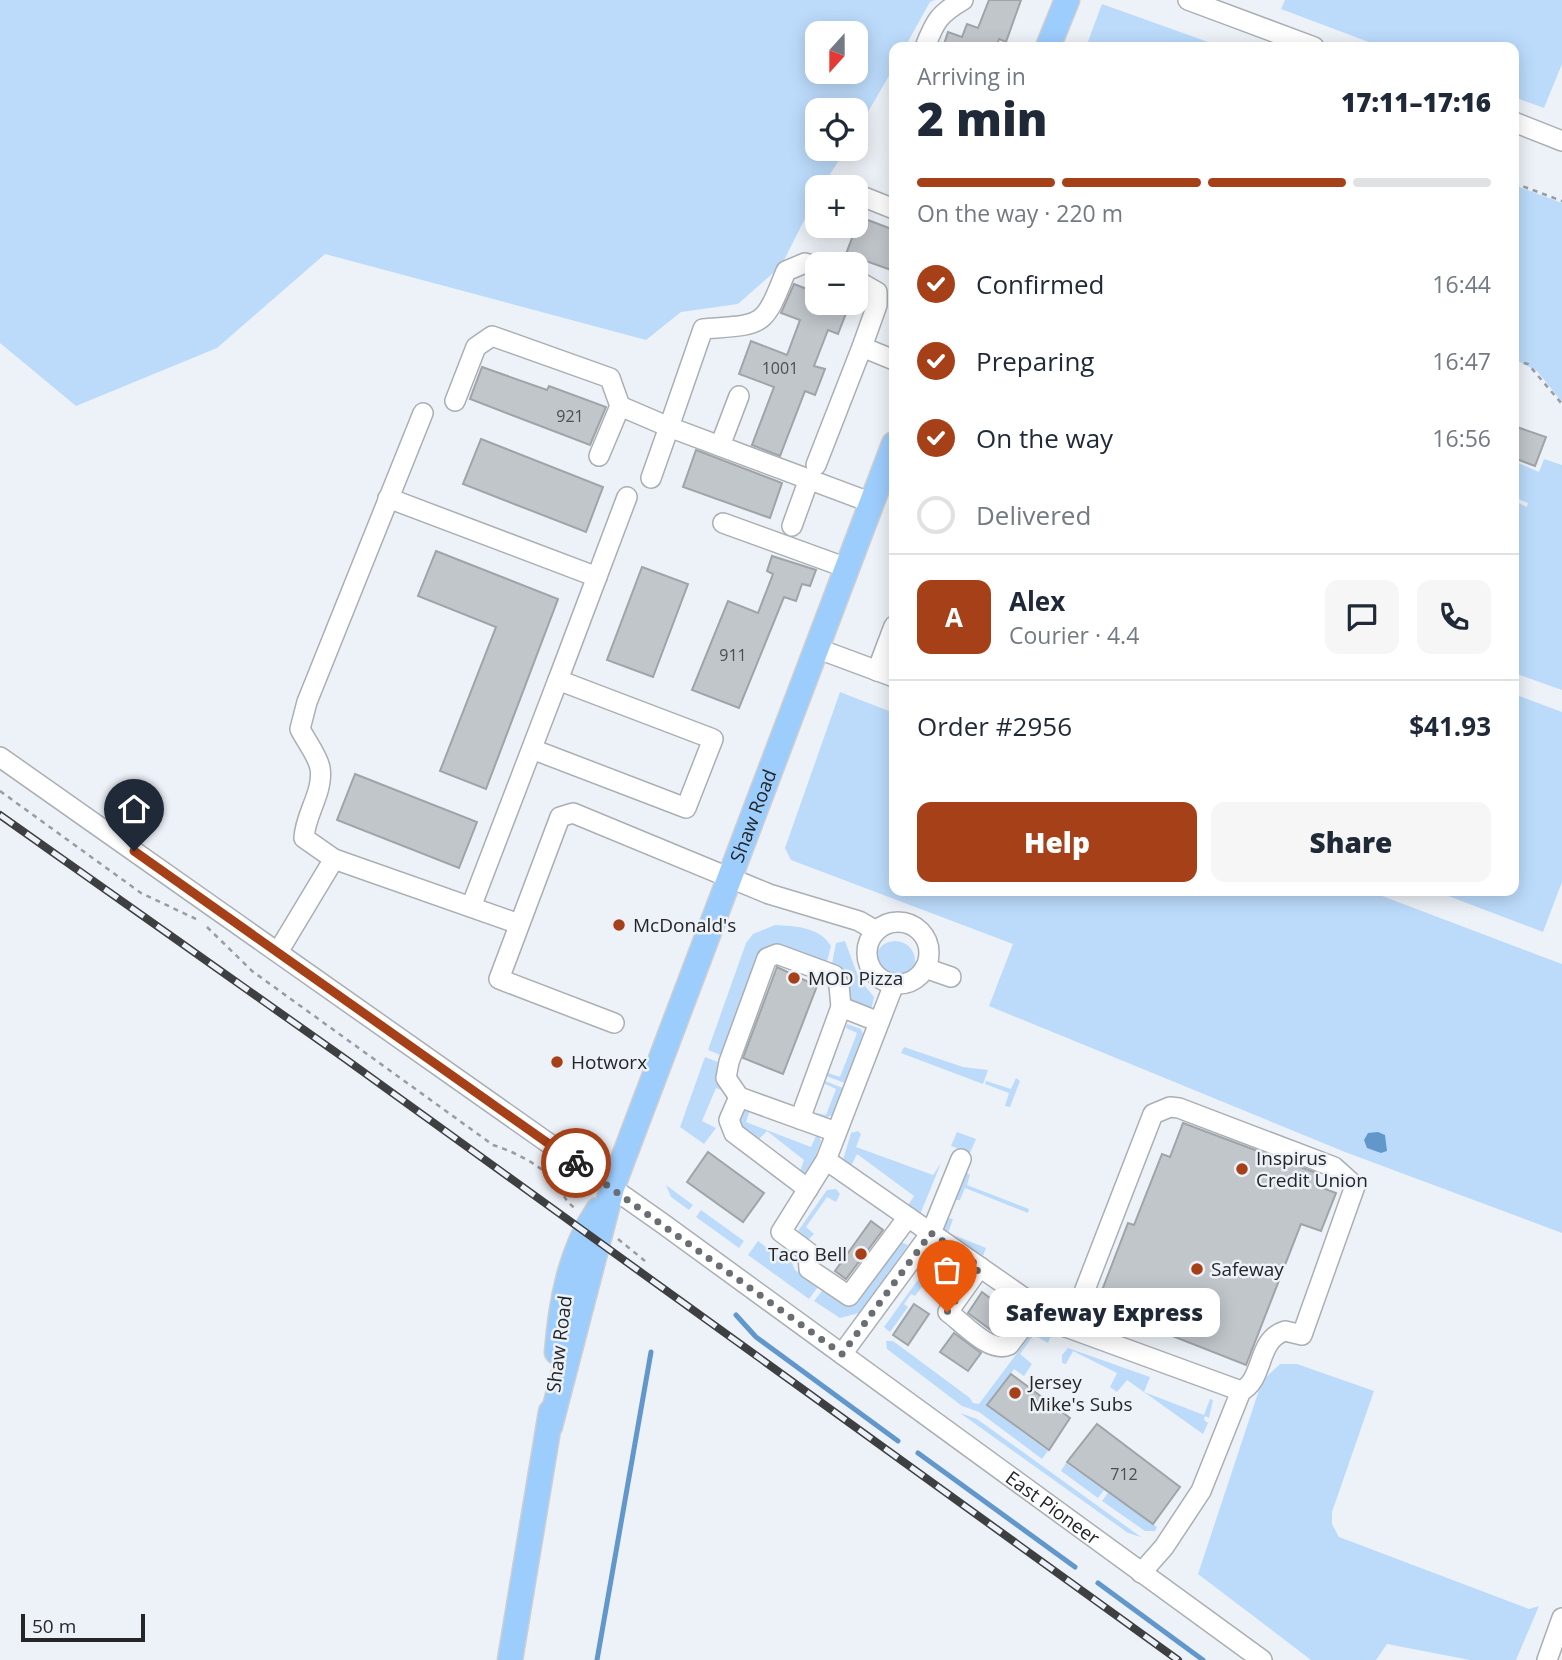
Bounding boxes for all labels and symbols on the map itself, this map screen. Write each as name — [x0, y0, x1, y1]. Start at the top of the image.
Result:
north arrow — [805, 21, 868, 84]
house number: 1001 — [762, 357, 798, 379]
house number: 921 — [556, 405, 584, 427]
house number: 911 — [719, 644, 747, 666]
street label: Shaw Road — [724, 766, 783, 866]
pin — [104, 779, 164, 851]
place label: McDonald's — [633, 912, 736, 938]
marker: McDonald's — [611, 917, 627, 933]
place label: MOD Pizza — [808, 965, 903, 991]
marker: MOD Pizza — [786, 970, 802, 986]
place label: Hotworx — [571, 1049, 647, 1075]
marker: Hotworx — [549, 1054, 565, 1070]
courier — [541, 1128, 611, 1198]
place label: Inspirus Credit Union — [1256, 1145, 1368, 1193]
marker: Inspirus Credit Union — [1234, 1161, 1250, 1177]
pin — [917, 1240, 977, 1312]
place label: Taco Bell — [768, 1241, 847, 1267]
marker: Taco Bell — [853, 1246, 869, 1262]
place label: Safeway — [1211, 1256, 1284, 1282]
marker: Safeway — [1189, 1261, 1205, 1277]
callout: Safeway Express — [989, 1288, 1220, 1336]
street label: Shaw Road — [540, 1294, 578, 1394]
place label: Jersey Mike's Subs — [1027, 1369, 1132, 1417]
marker: Jersey Mike's Subs — [1007, 1385, 1023, 1401]
house number: 712 — [1110, 1463, 1138, 1485]
street label: East Pioneer — [1001, 1465, 1105, 1551]
scale bar — [21, 1611, 145, 1643]

